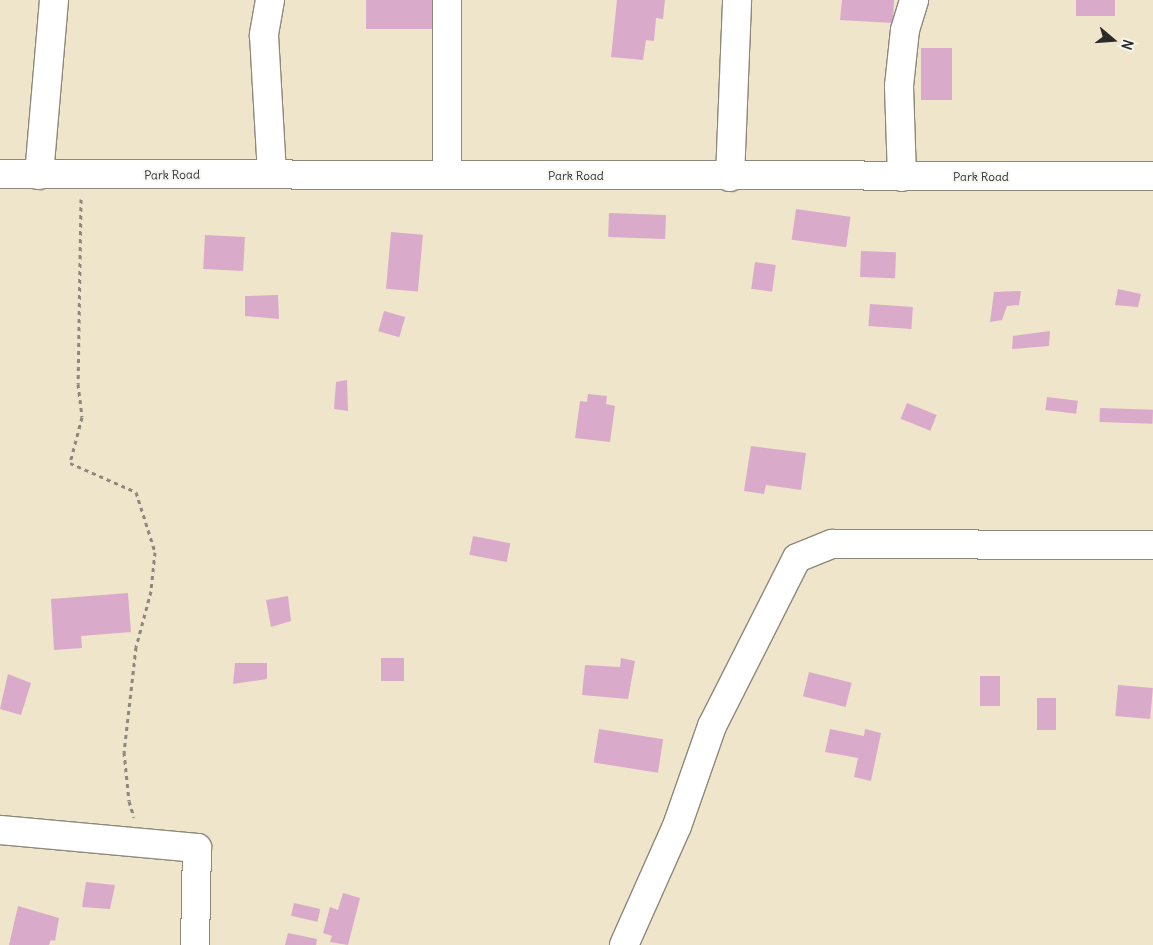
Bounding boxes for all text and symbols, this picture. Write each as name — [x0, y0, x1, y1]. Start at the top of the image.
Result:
north arrow — [1088, 15, 1138, 65]
text: N — [1117, 37, 1137, 52]
street label: Park Road — [144, 167, 200, 183]
street label: Park Road — [548, 169, 604, 183]
street label: Park Road — [953, 170, 1009, 184]

